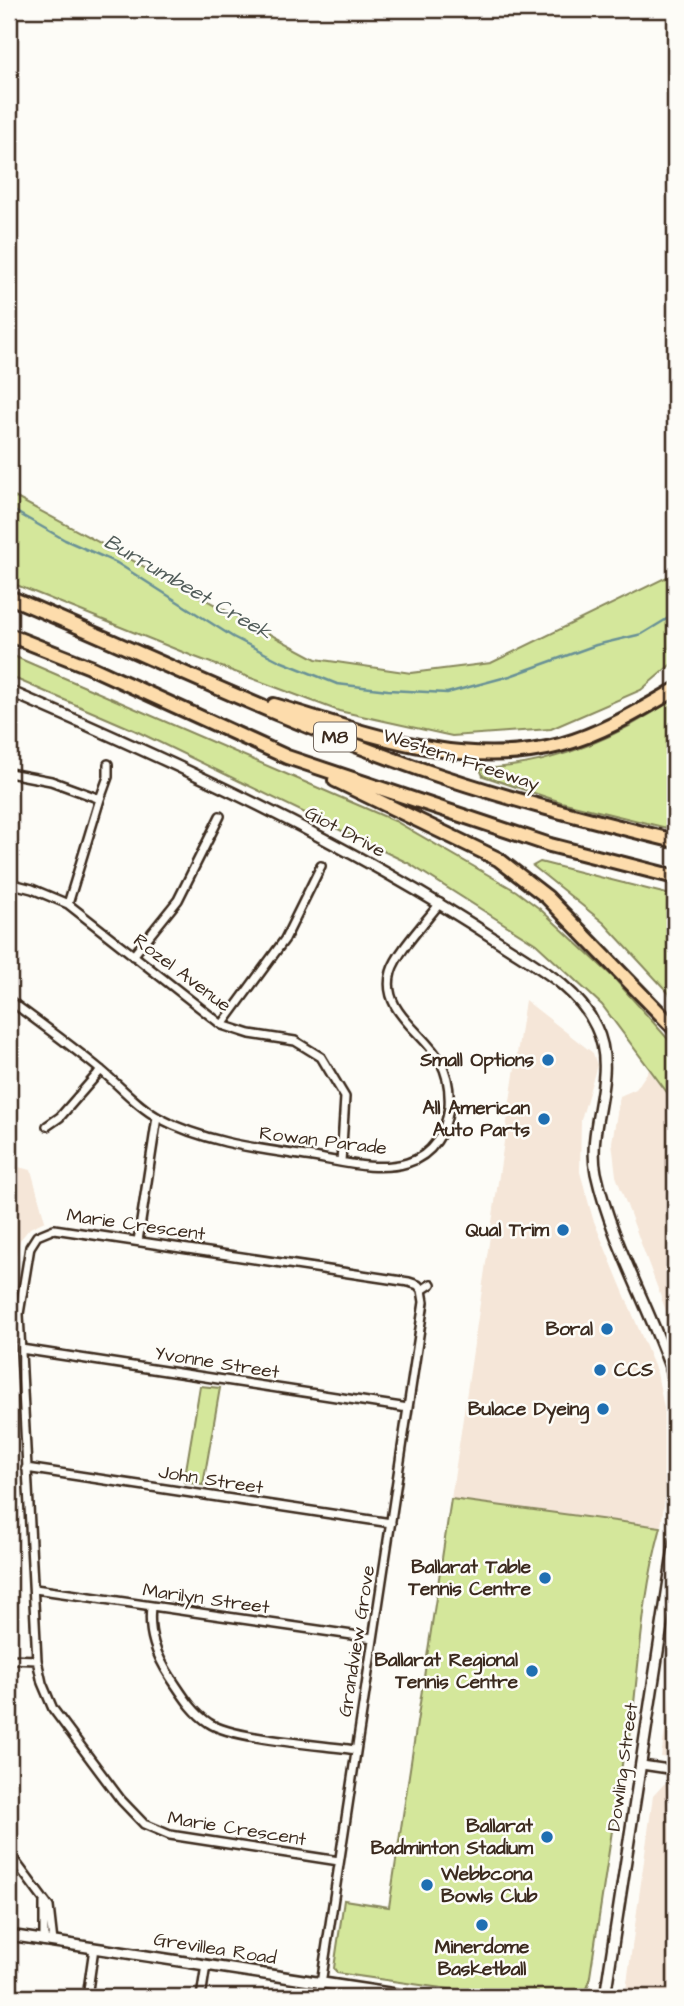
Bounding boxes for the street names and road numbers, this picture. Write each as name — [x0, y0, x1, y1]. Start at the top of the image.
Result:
road number: M8 — [314, 722, 356, 752]
street label: Western Freeway — [379, 722, 543, 799]
street label: Giot Drive — [300, 799, 390, 865]
street label: Rozel Avenue — [127, 927, 237, 1019]
street label: Rowan Parade — [258, 1120, 388, 1162]
street label: Marie Crescent — [65, 1202, 207, 1248]
street label: Yvonne Street — [153, 1340, 282, 1386]
street label: John Street — [157, 1458, 266, 1502]
street label: Grandview Grove — [332, 1563, 382, 1719]
street label: Marilyn Street — [141, 1577, 272, 1622]
street label: Dowling Street — [601, 1701, 646, 1833]
street label: Marie Crescent — [166, 1805, 308, 1853]
street label: Grevillea Road — [152, 1926, 279, 1972]

